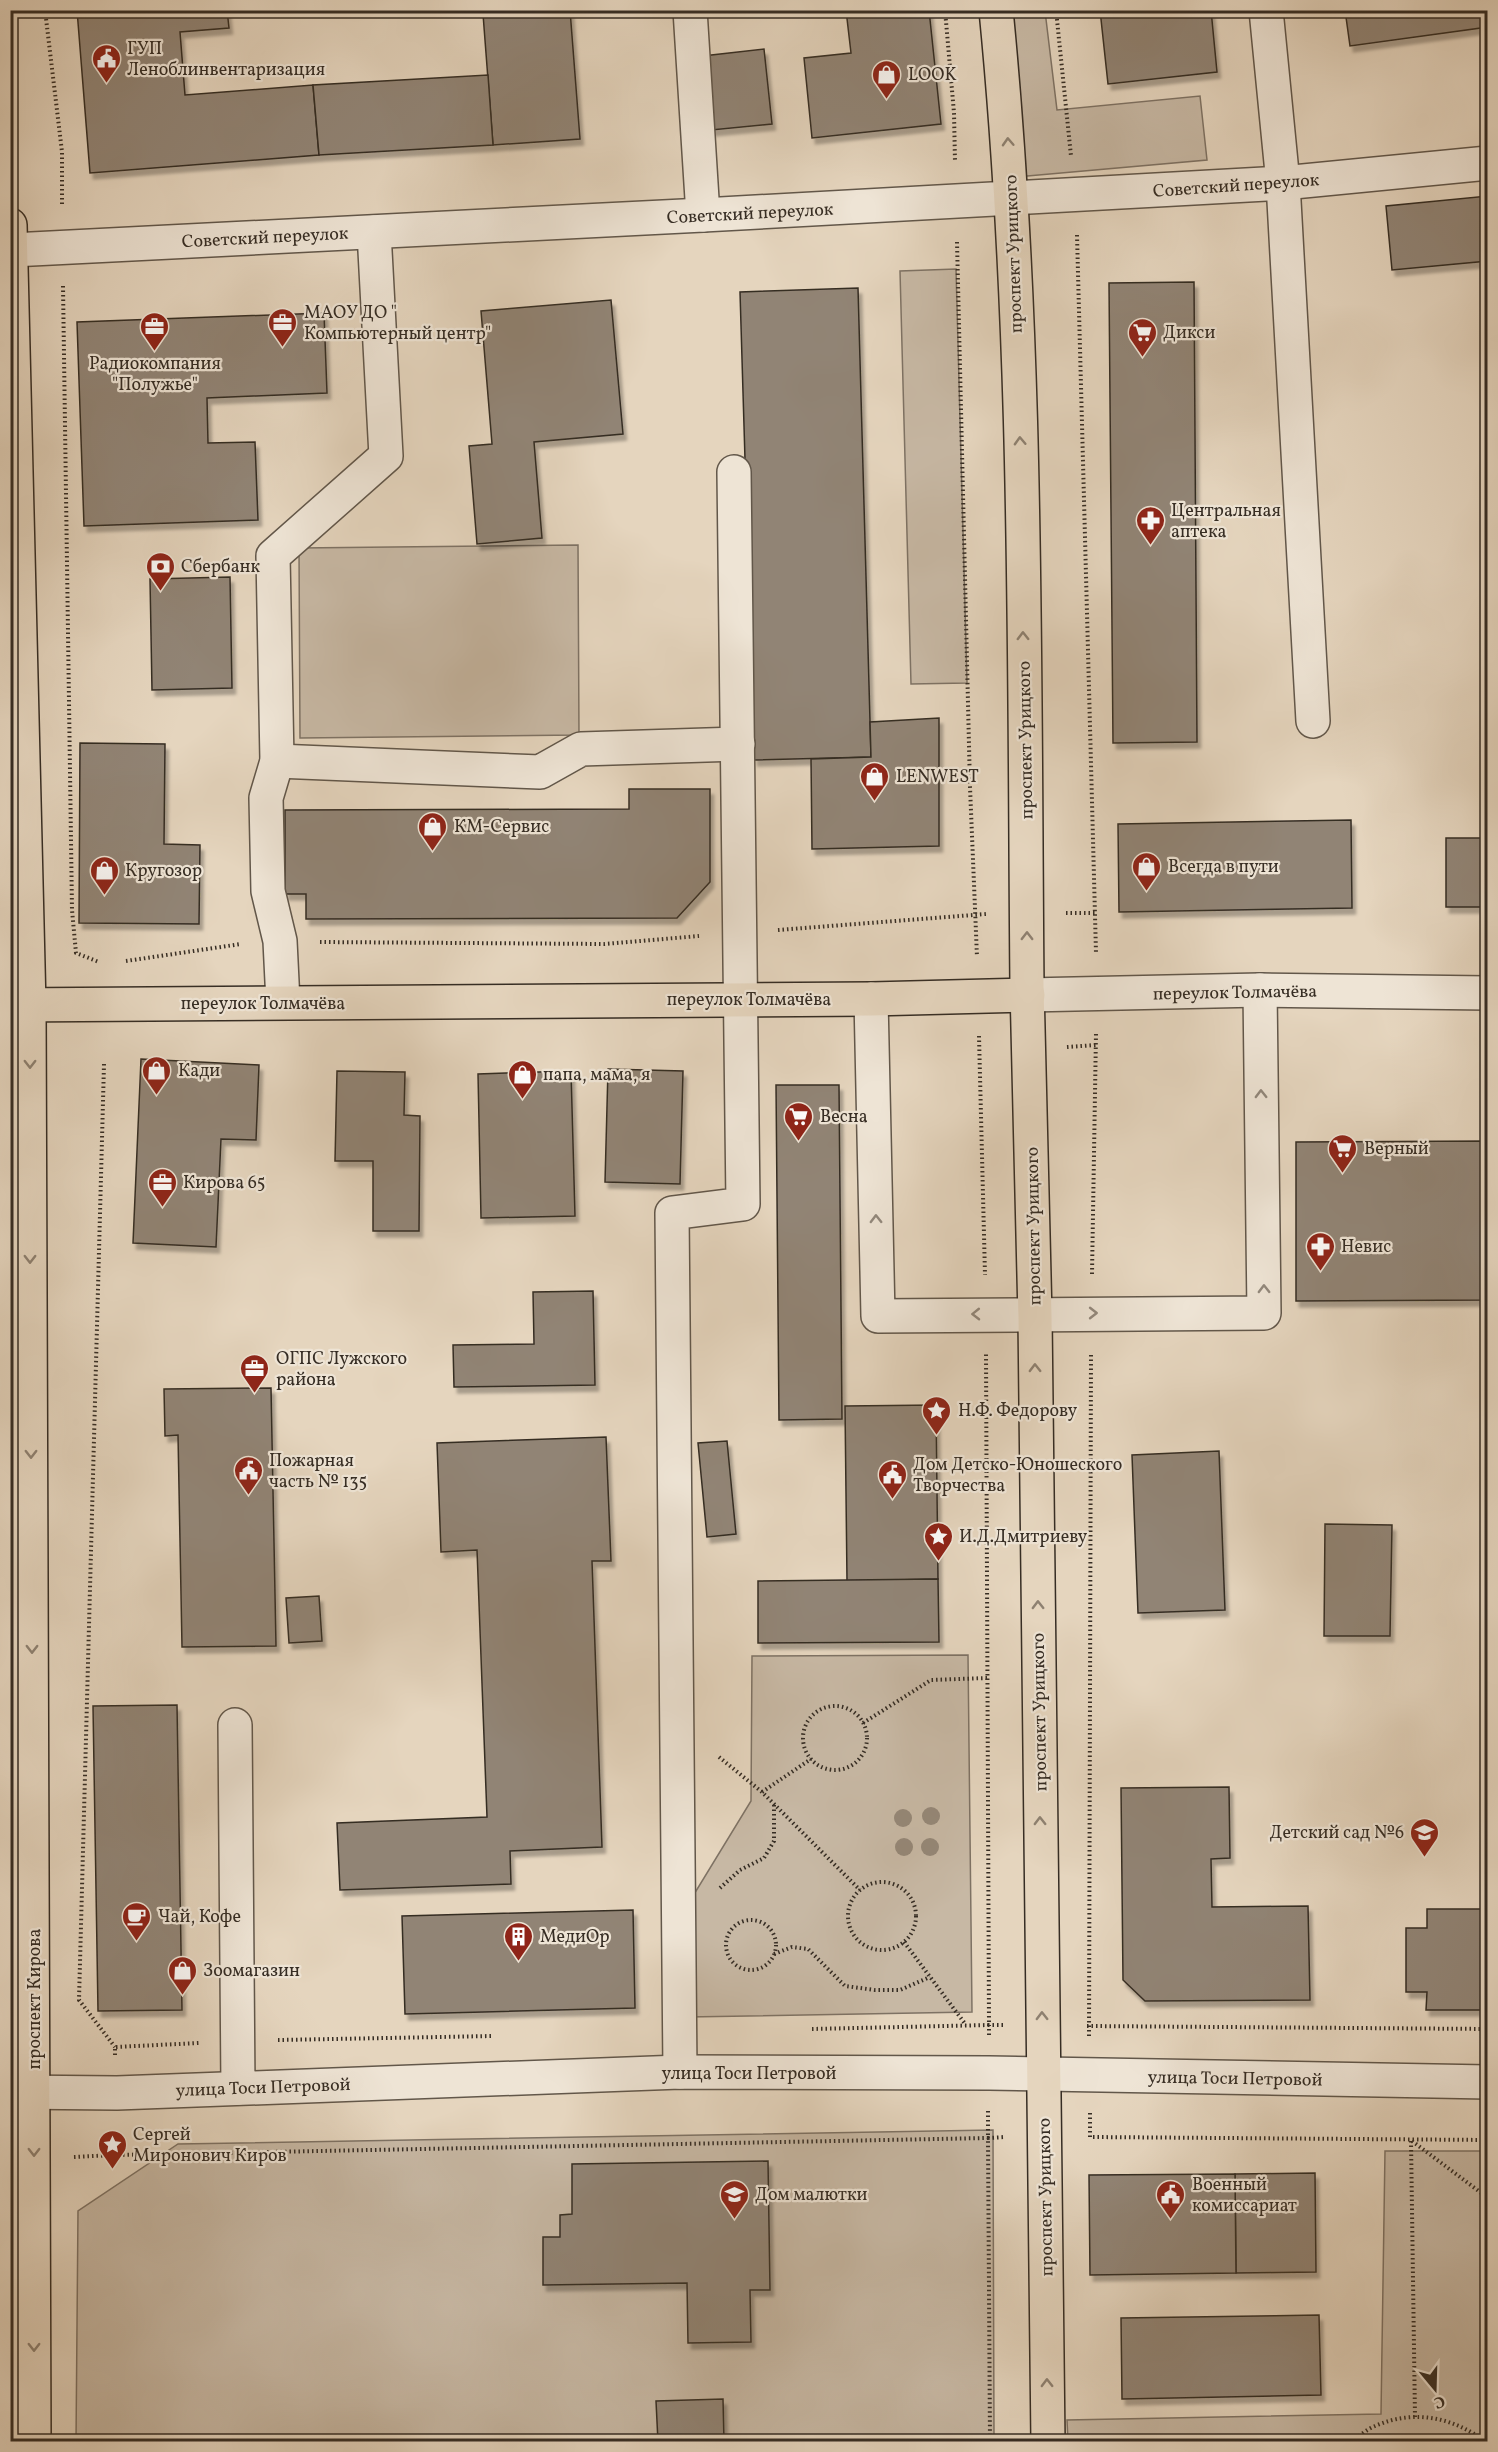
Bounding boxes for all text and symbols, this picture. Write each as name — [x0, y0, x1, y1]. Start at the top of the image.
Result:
place label: ГУП Леноблинвентаризация — [127, 37, 325, 83]
public building icon: ГУП Леноблинвентаризация — [90, 42, 122, 84]
shop icon: LOOK — [871, 58, 903, 100]
place label: LOOK — [908, 63, 957, 88]
one-way arrow — [1001, 137, 1014, 146]
street label: Советский переулок — [1152, 168, 1321, 205]
street label: проспект Урицкого — [999, 174, 1030, 334]
street label: Советский переулок — [666, 198, 834, 231]
street label: Советский переулок — [181, 222, 349, 255]
place label: МАОУ ДО " Компьютерный центр" — [304, 301, 491, 347]
office icon: МАОУ ДО " Компьютерный центр" — [267, 306, 299, 348]
office icon: Радиокомпания "Полужье" — [139, 310, 171, 352]
supermarket icon: Дикси — [1126, 316, 1158, 358]
place label: Дикси — [1163, 321, 1215, 346]
place label: Радиокомпания "Полужье" — [89, 352, 221, 398]
one-way arrow — [1014, 437, 1027, 446]
place label: Центральная аптека — [1171, 499, 1281, 545]
pharmacy icon: Центральная аптека — [1134, 504, 1166, 546]
bank icon: Сбербанк — [144, 550, 176, 592]
place label: Сбербанк — [181, 555, 261, 580]
one-way arrow — [1017, 632, 1030, 641]
street label: проспект Урицкого — [1013, 660, 1040, 820]
shop icon: LENWEST — [859, 760, 891, 802]
place label: LENWEST — [896, 765, 979, 790]
shop icon: КМ-Сервис — [417, 810, 449, 852]
place label: КМ-Сервис — [454, 815, 549, 840]
shop icon: Всегда в пути — [1131, 850, 1163, 892]
shop icon: Кругозор — [88, 854, 120, 896]
place label: Всегда в пути — [1168, 855, 1279, 880]
place label: Кругозор — [125, 859, 202, 884]
one-way arrow — [1021, 932, 1033, 941]
street label: переулок Толмачёва — [1153, 980, 1317, 1007]
street label: переулок Толмачёва — [667, 988, 831, 1013]
street label: переулок Толмачёва — [181, 992, 345, 1017]
shop icon: Кади — [141, 1054, 173, 1096]
shop icon: папа, мама, я — [506, 1058, 538, 1100]
place label: Кади — [178, 1059, 220, 1084]
one-way arrow — [23, 1060, 36, 1069]
place label: папа, мама, я — [543, 1063, 650, 1088]
one-way arrow — [1255, 1090, 1267, 1099]
supermarket icon: Весна — [783, 1100, 815, 1142]
place label: Весна — [820, 1105, 868, 1130]
supermarket icon: Верный — [1327, 1132, 1359, 1174]
place label: Верный — [1364, 1137, 1429, 1162]
street label: проспект Урицкого — [1021, 1146, 1048, 1306]
office icon: Кирова 65 — [146, 1166, 178, 1208]
place label: Кирова 65 — [183, 1171, 266, 1196]
one-way arrow — [869, 1214, 882, 1223]
pharmacy icon: Невис — [1304, 1230, 1336, 1272]
place label: Невис — [1341, 1235, 1391, 1260]
one-way arrow — [24, 1255, 37, 1264]
one-way arrow — [1258, 1285, 1270, 1294]
one-way arrow — [1089, 1307, 1098, 1319]
one-way arrow — [972, 1308, 981, 1320]
place label: ОГПС Лужского района — [276, 1347, 407, 1393]
office icon: ОГПС Лужского района — [239, 1352, 271, 1394]
one-way arrow — [1029, 1364, 1041, 1373]
place icon: Н.Ф. Федорову — [921, 1394, 953, 1436]
place label: Н.Ф. Федорову — [958, 1399, 1077, 1424]
place label: Пожарная часть № 135 — [269, 1449, 367, 1495]
one-way arrow — [25, 1450, 37, 1459]
place label: Дом Детско-Юношеского Творчества — [913, 1453, 1122, 1499]
public building icon: Пожарная часть № 135 — [232, 1454, 264, 1496]
public building icon: Дом Детско-Юношеского Творчества — [876, 1458, 908, 1500]
place icon: И.Д.Дмитриеву — [922, 1520, 954, 1562]
place label: И.Д.Дмитриеву — [959, 1525, 1088, 1550]
one-way arrow — [1032, 1601, 1044, 1610]
street label: проспект Урицкого — [1027, 1632, 1054, 1792]
one-way arrow — [26, 1645, 38, 1654]
school or university icon: Детский сад №6 — [1409, 1816, 1441, 1858]
one-way arrow — [1034, 1817, 1046, 1826]
place label: Детский сад №6 — [1269, 1821, 1404, 1846]
cafe icon: Чай, Кофе — [121, 1900, 153, 1942]
place label: Чай, Кофе — [158, 1905, 241, 1930]
building icon: МедиОр — [503, 1920, 535, 1962]
place label: МедиОр — [540, 1925, 610, 1950]
street label: проспект Кирова — [23, 1929, 48, 2069]
shop icon: Зоомагазин — [166, 1954, 198, 1996]
place label: Зоомагазин — [203, 1959, 300, 1984]
one-way arrow — [1036, 2012, 1049, 2021]
street label: улица Тоси Петровой — [662, 2062, 837, 2087]
street label: улица Тоси Петровой — [1147, 2065, 1323, 2094]
street label: улица Тоси Петровой — [175, 2073, 351, 2104]
street label: проспект Урицкого — [1033, 2117, 1060, 2277]
place label: Сергей Миронович Киров — [133, 2123, 287, 2169]
place icon: Сергей Миронович Киров — [96, 2128, 128, 2170]
one-way arrow — [28, 2147, 40, 2156]
place label: Военный комиссариат — [1192, 2173, 1297, 2219]
school or university icon: Дом малютки — [718, 2178, 750, 2220]
public building icon: Военный комиссариат — [1155, 2178, 1187, 2220]
place label: Дом малютки — [755, 2183, 868, 2208]
one-way arrow — [28, 2342, 40, 2351]
north arrow — [1405, 2359, 1465, 2419]
one-way arrow — [1041, 2379, 1053, 2388]
text: С — [1431, 2389, 1448, 2413]

